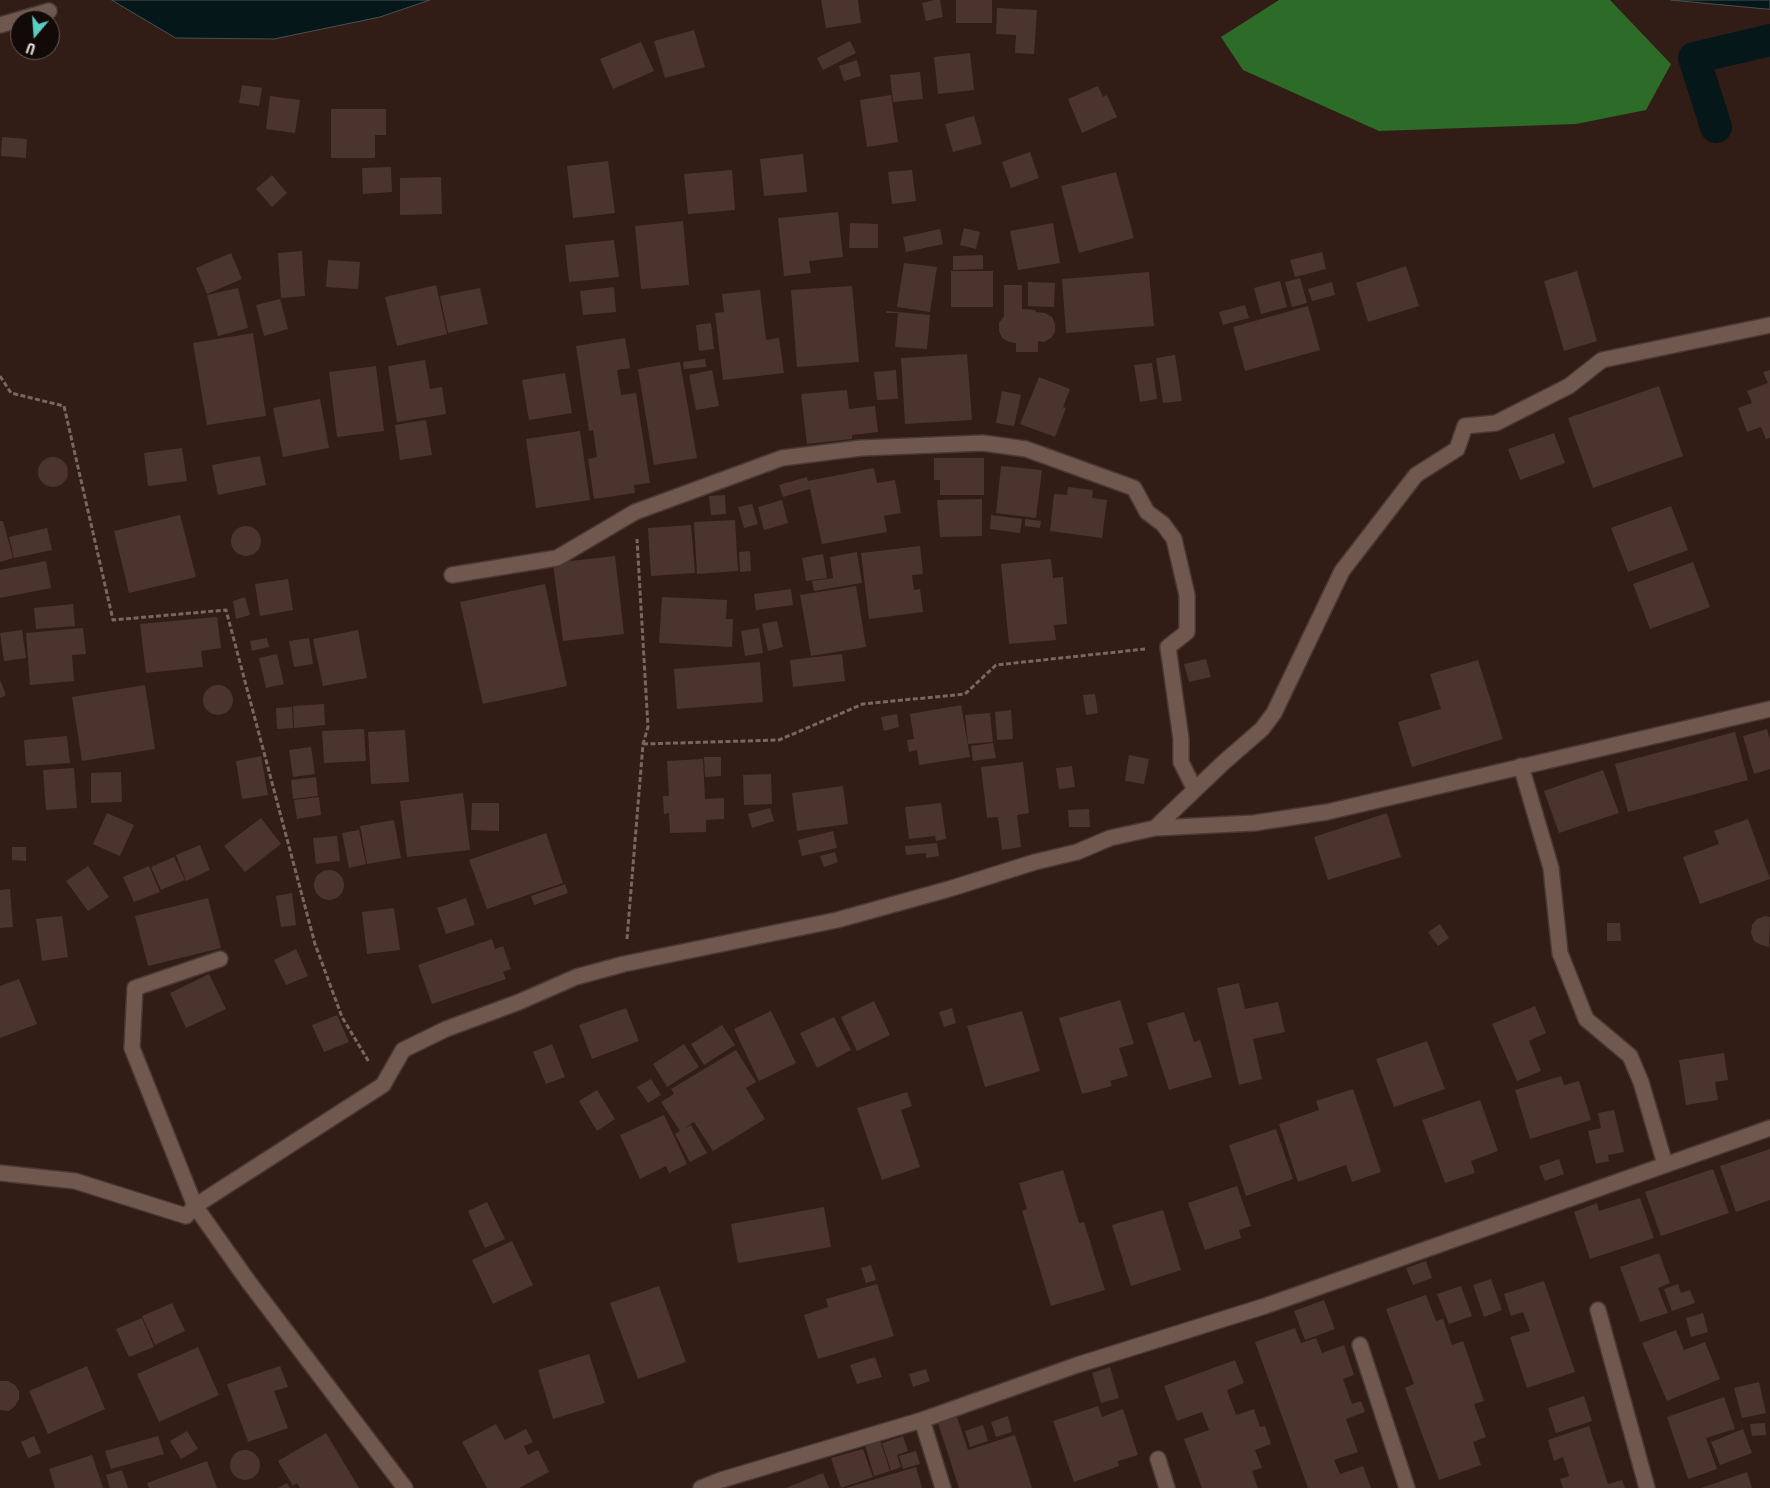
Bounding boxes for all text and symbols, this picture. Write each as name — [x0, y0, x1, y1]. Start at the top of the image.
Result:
north arrow — [10, 10, 60, 60]
text: U — [24, 39, 37, 57]

